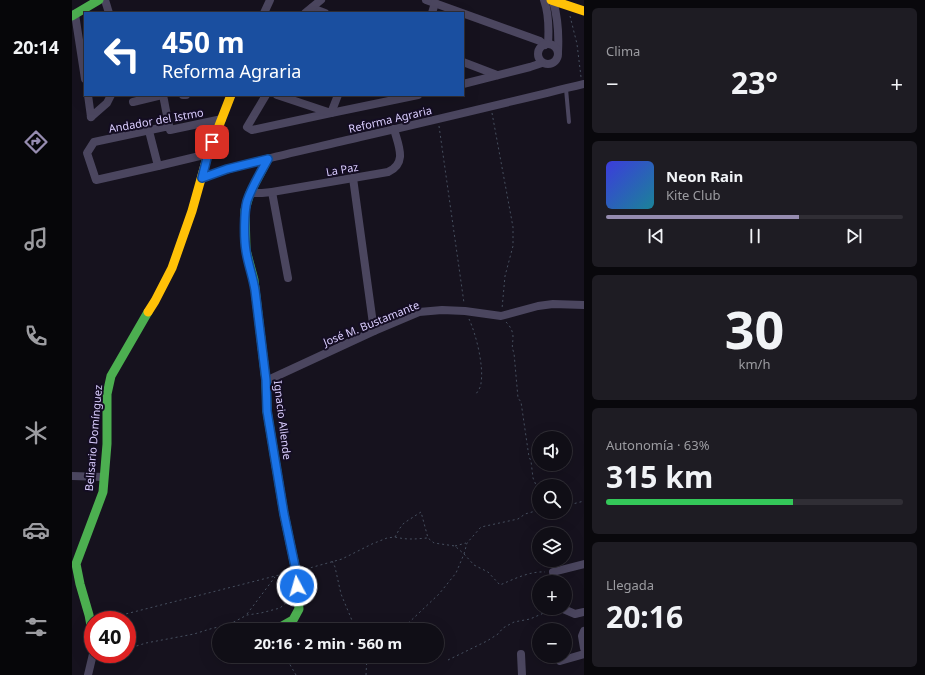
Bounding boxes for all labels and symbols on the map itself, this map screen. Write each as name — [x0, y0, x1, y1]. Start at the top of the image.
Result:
street label: Reforma Agraria — [347, 102, 433, 136]
street label: Andador del Istmo — [107, 104, 205, 136]
pin — [195, 125, 229, 159]
street label: La Paz — [325, 159, 359, 179]
street label: José M. Bustamante — [320, 297, 421, 350]
street label: Ignacio Allende — [271, 379, 295, 461]
street label: Belisario Domínguez — [81, 384, 105, 492]
position arrow — [276, 565, 318, 607]
speed limit sign: 40 — [84, 611, 136, 663]

